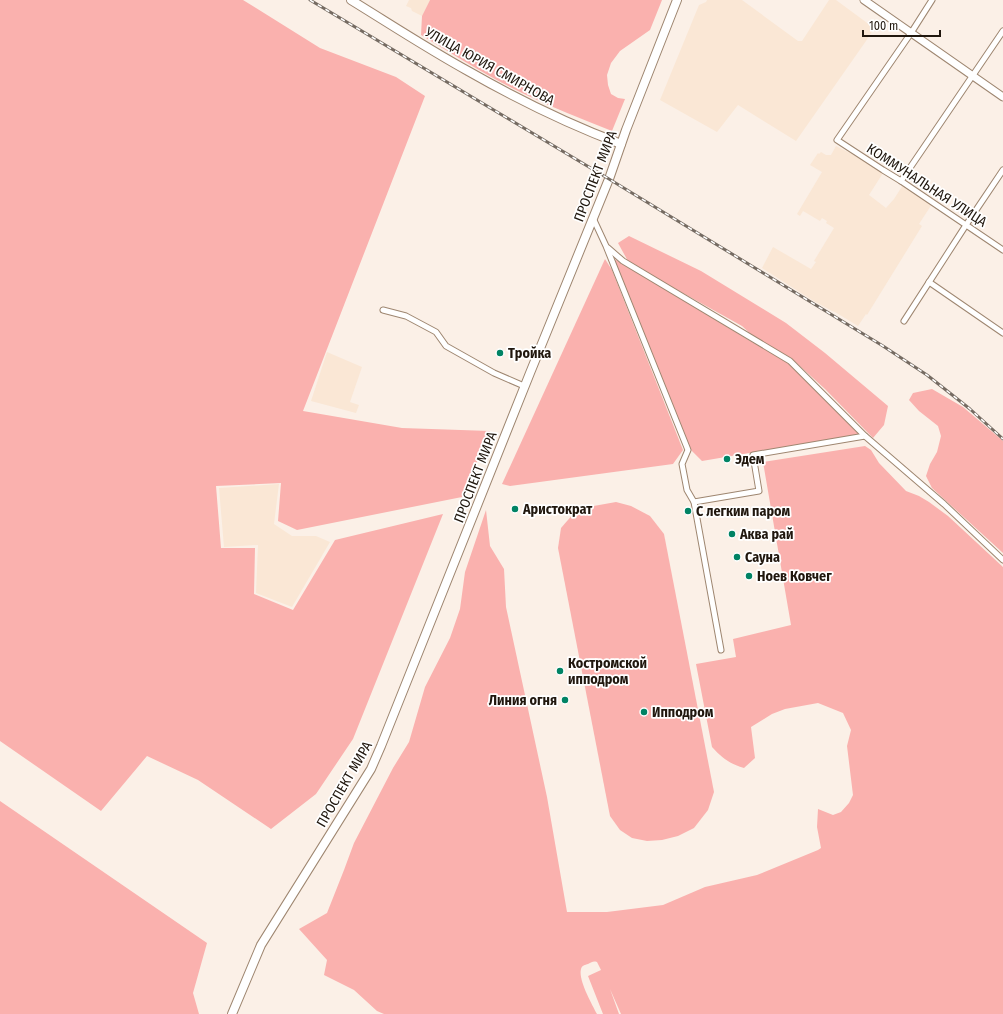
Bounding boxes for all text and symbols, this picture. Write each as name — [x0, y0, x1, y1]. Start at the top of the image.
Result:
scale bar — [863, 12, 940, 38]
text: 100 m — [869, 19, 898, 33]
street label: УЛИЦА ЮРИЯ СМИРНОВА — [421, 23, 558, 109]
street label: ПРОСПЕКТ МИРА — [570, 128, 621, 224]
street label: КОММУНАЛЬНАЯ УЛИЦА — [863, 140, 991, 231]
place label: Тройка — [508, 345, 551, 362]
marker: Тройка — [495, 348, 505, 358]
street label: ПРОСПЕКТ МИРА — [450, 429, 501, 525]
place label: Эдем — [735, 451, 765, 468]
marker: Эдем — [722, 454, 732, 464]
place label: Аристократ — [522, 501, 593, 518]
place label: С легким паром — [696, 503, 790, 520]
marker: Аристократ — [510, 504, 520, 514]
marker: С легким паром — [683, 506, 693, 516]
place label: Аква рай — [739, 526, 793, 543]
marker: Аква рай — [727, 529, 737, 539]
place label: Сауна — [745, 549, 780, 566]
marker: Сауна — [732, 552, 742, 562]
place label: Ноев Ковчег — [757, 568, 832, 585]
marker: Ноев Ковчег — [744, 571, 754, 581]
place label: Костромской ипподром — [568, 655, 647, 688]
marker: Костромской ипподром — [555, 666, 565, 676]
place label: Линия огня — [489, 692, 557, 709]
marker: Линия огня — [560, 695, 570, 705]
place label: Ипподром — [652, 704, 714, 721]
marker: Ипподром — [639, 707, 649, 717]
street label: ПРОСПЕКТ МИРА — [313, 738, 376, 830]

